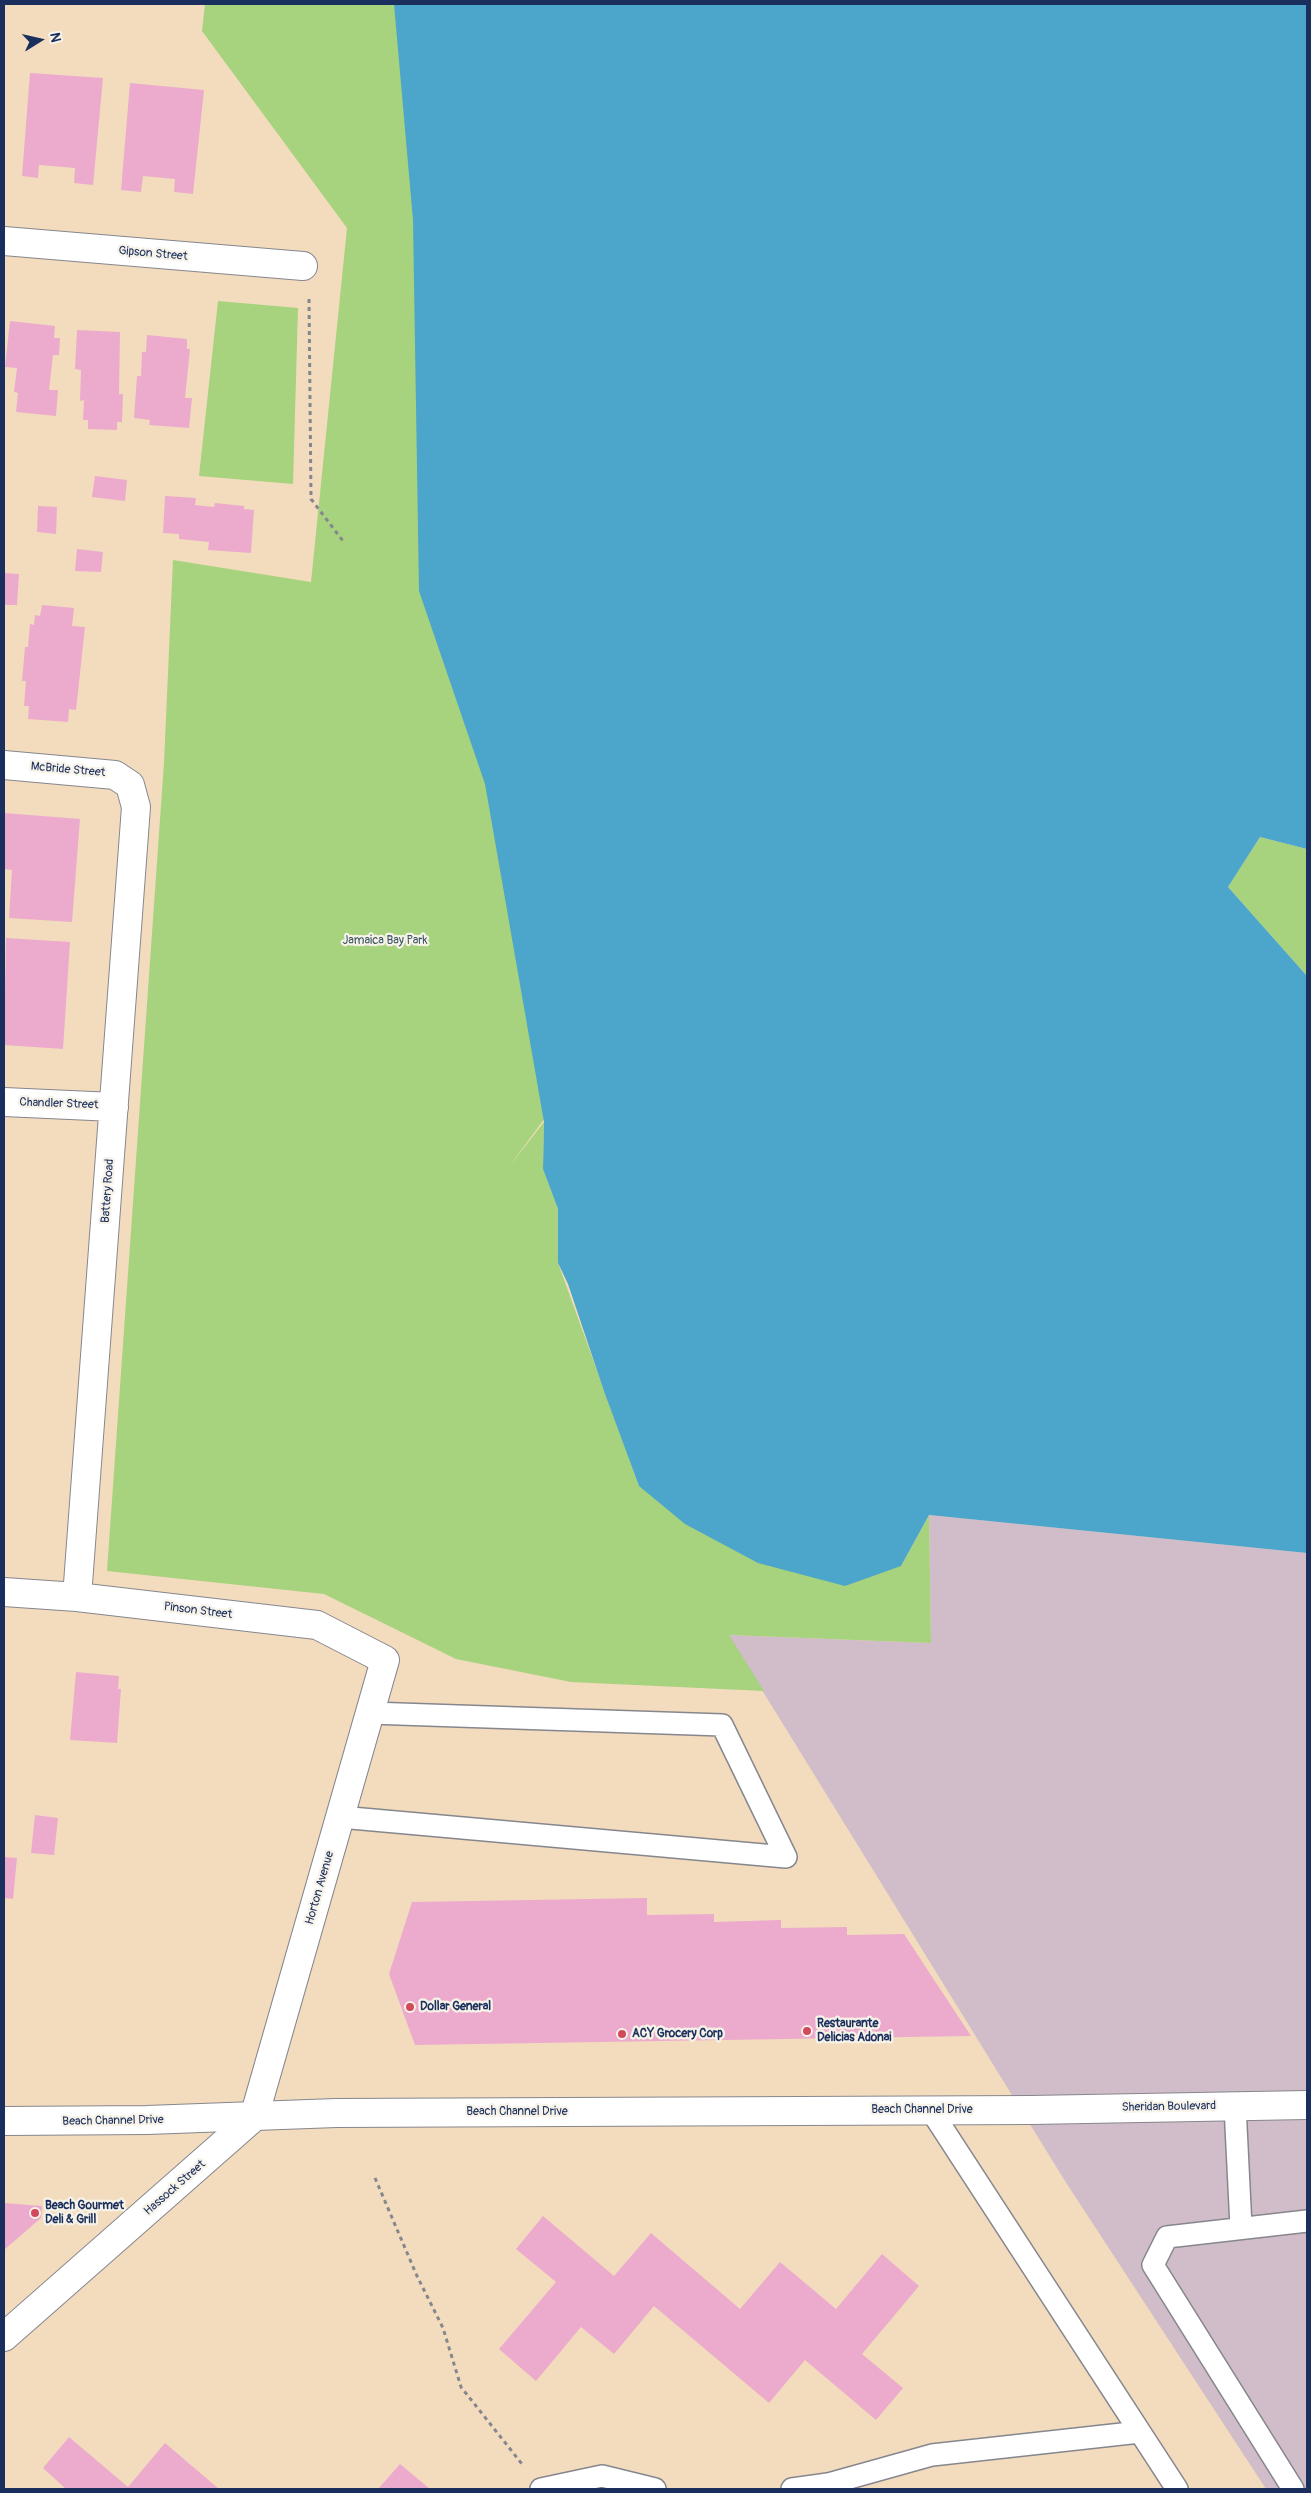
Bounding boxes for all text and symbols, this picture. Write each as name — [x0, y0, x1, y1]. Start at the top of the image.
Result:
north arrow — [15, 15, 65, 65]
text: N — [46, 31, 64, 43]
street label: Gipson Street — [118, 244, 188, 264]
street label: McBride Street — [30, 760, 106, 780]
park label: Jamaica Bay Park — [342, 934, 428, 948]
street label: Chandler Street — [19, 1095, 99, 1113]
street label: Battery Road — [99, 1158, 117, 1224]
street label: Pinson Street — [163, 1600, 233, 1622]
street label: Horton Avenue — [303, 1850, 337, 1926]
place label: Dollar General — [420, 2000, 491, 2014]
marker: Dollar General — [404, 2001, 416, 2013]
place label: Restaurante Delicias Adonai — [817, 2017, 891, 2045]
marker: Restaurante Delicias Adonai — [801, 2025, 813, 2037]
place label: ACY Grocery Corp — [632, 2027, 723, 2041]
marker: ACY Grocery Corp — [616, 2028, 628, 2040]
street label: Sheridan Boulevard — [1122, 2099, 1216, 2115]
street label: Beach Channel Drive — [871, 2103, 973, 2117]
street label: Beach Channel Drive — [466, 2105, 568, 2119]
street label: Beach Channel Drive — [62, 2113, 164, 2129]
street label: Hassock Street — [141, 2157, 209, 2219]
place label: Beach Gourmet Deli & Grill — [45, 2199, 124, 2227]
marker: Beach Gourmet Deli & Grill — [29, 2207, 41, 2219]

